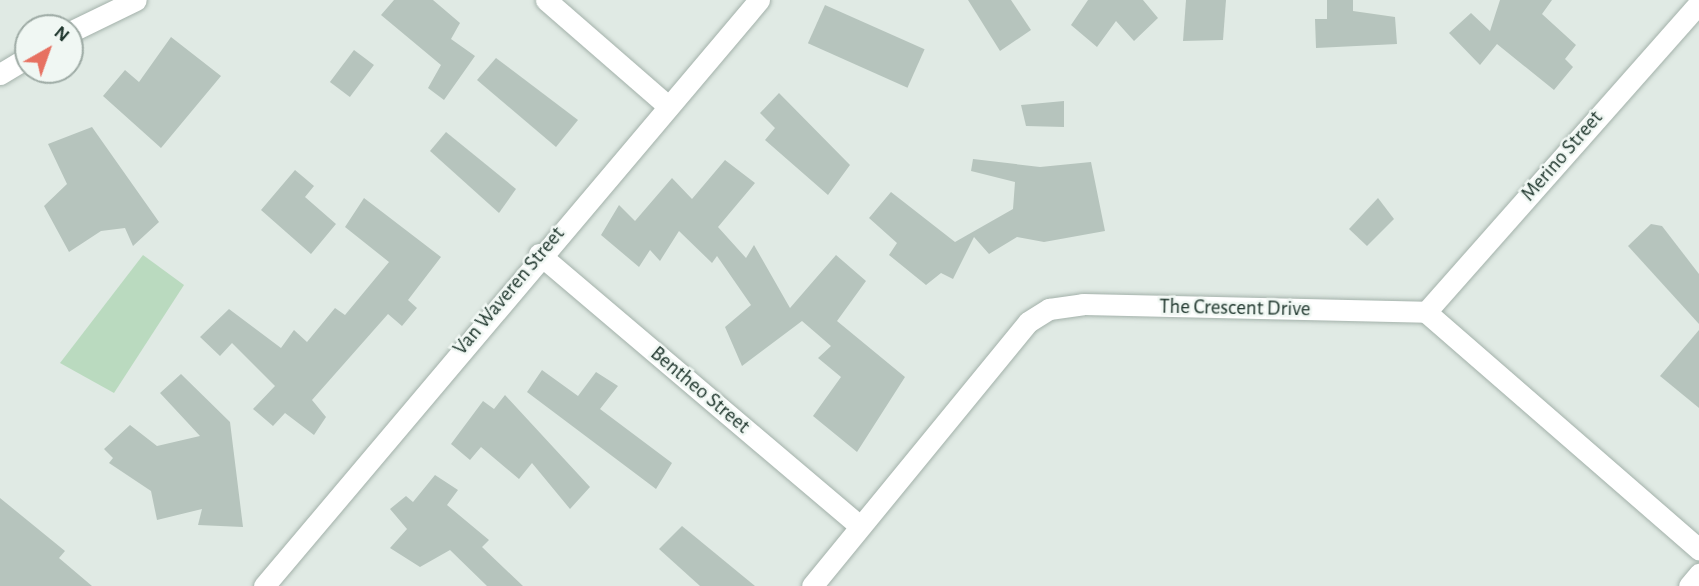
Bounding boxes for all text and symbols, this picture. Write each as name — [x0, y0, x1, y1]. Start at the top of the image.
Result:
north arrow — [14, 14, 84, 84]
text: N — [50, 23, 73, 46]
street label: Merino Street — [1516, 106, 1608, 206]
street label: Van Waveren Street — [448, 222, 570, 360]
street label: The Crescent Drive — [1159, 294, 1311, 322]
street label: Bentheo Street — [645, 341, 755, 439]

